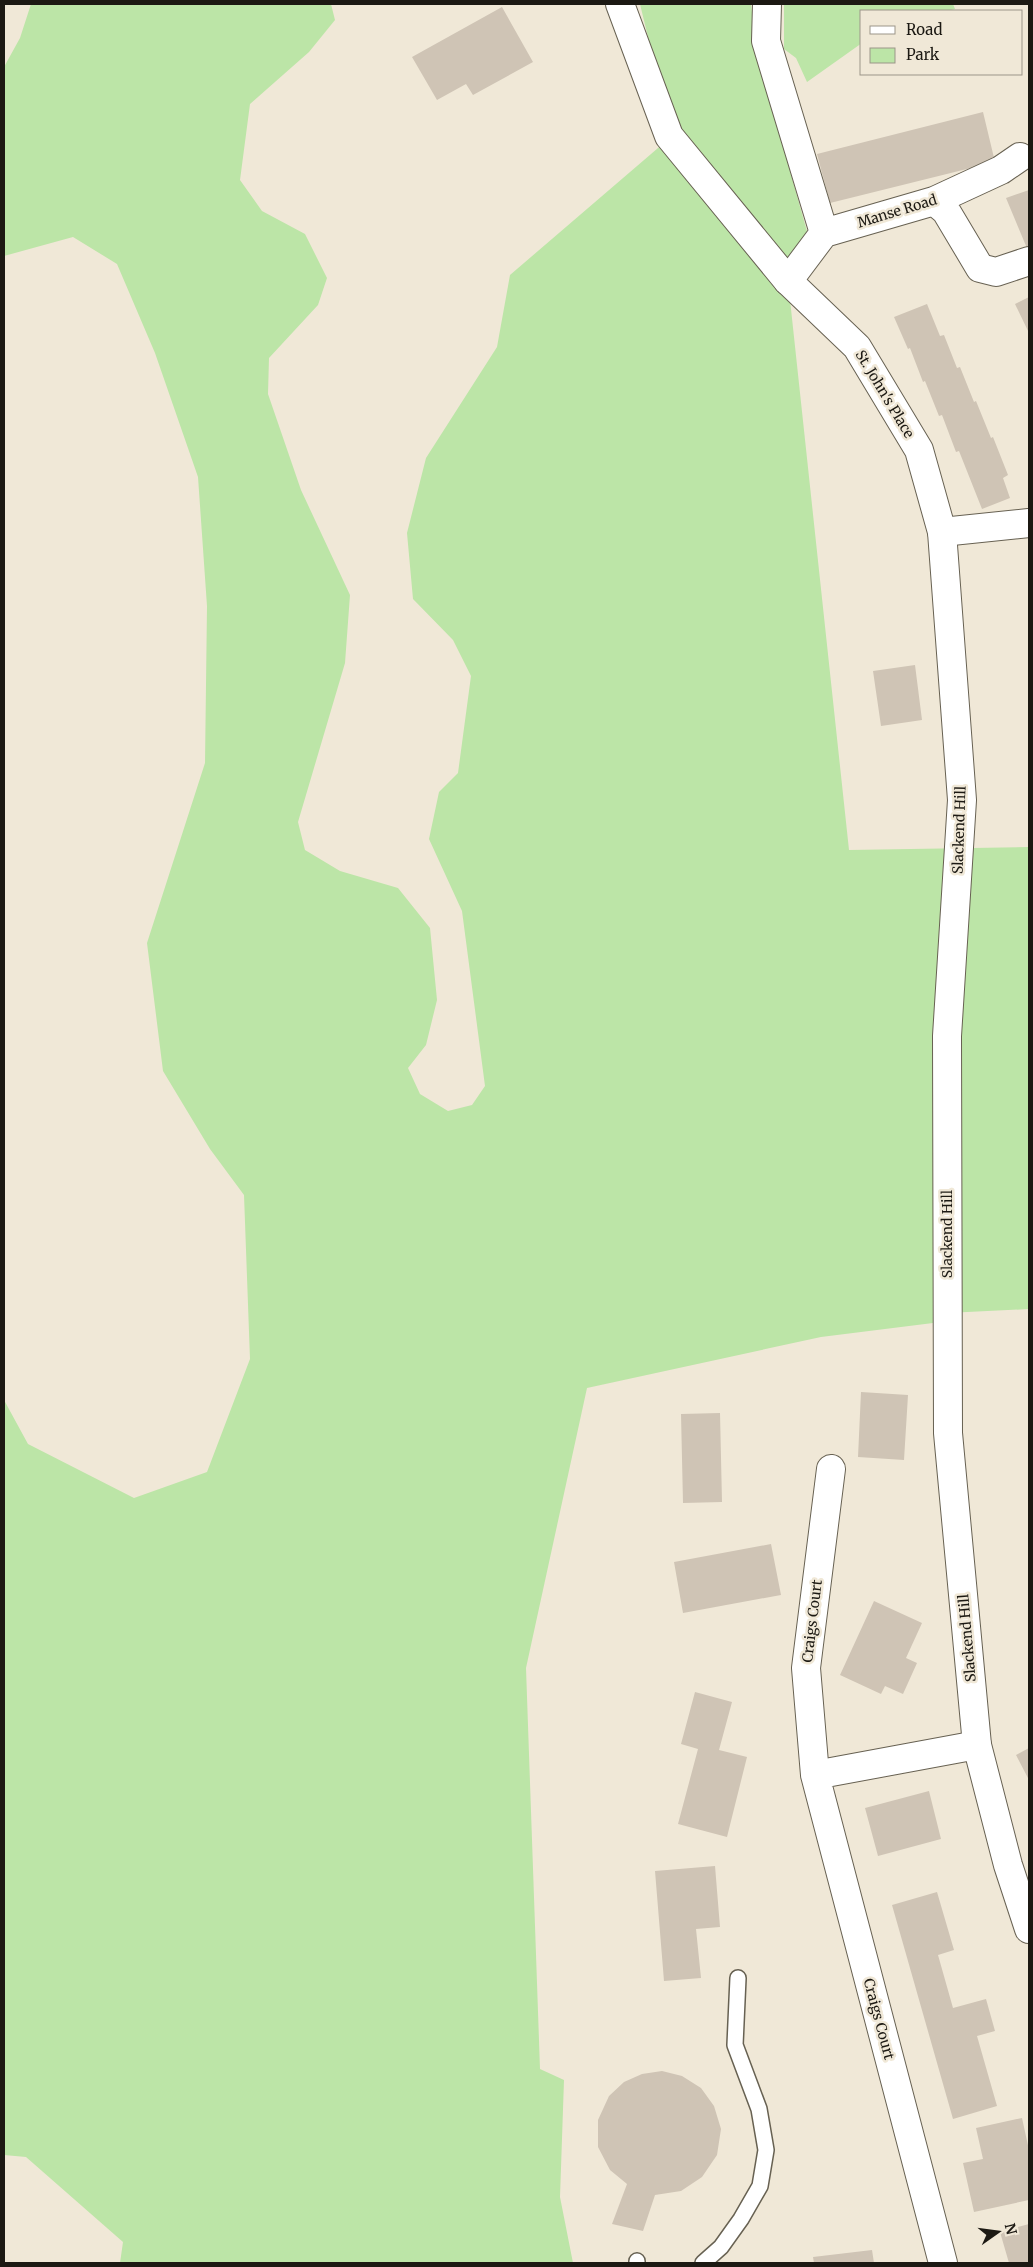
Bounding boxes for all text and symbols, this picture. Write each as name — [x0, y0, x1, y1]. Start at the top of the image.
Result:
legend — [860, 10, 1023, 75]
text: Road — [906, 20, 942, 39]
text: Park — [906, 45, 940, 64]
street label: Manse Road — [855, 190, 939, 232]
street label: St. John's Place — [852, 347, 918, 441]
street label: Slackend Hill — [948, 785, 970, 874]
street label: Slackend Hill — [938, 1189, 956, 1278]
street label: Craigs Court — [798, 1578, 826, 1663]
street label: Slackend Hill — [954, 1593, 980, 1683]
street label: Craigs Court — [860, 1976, 899, 2062]
north arrow — [973, 2207, 1023, 2257]
text: N — [1001, 2221, 1021, 2236]

